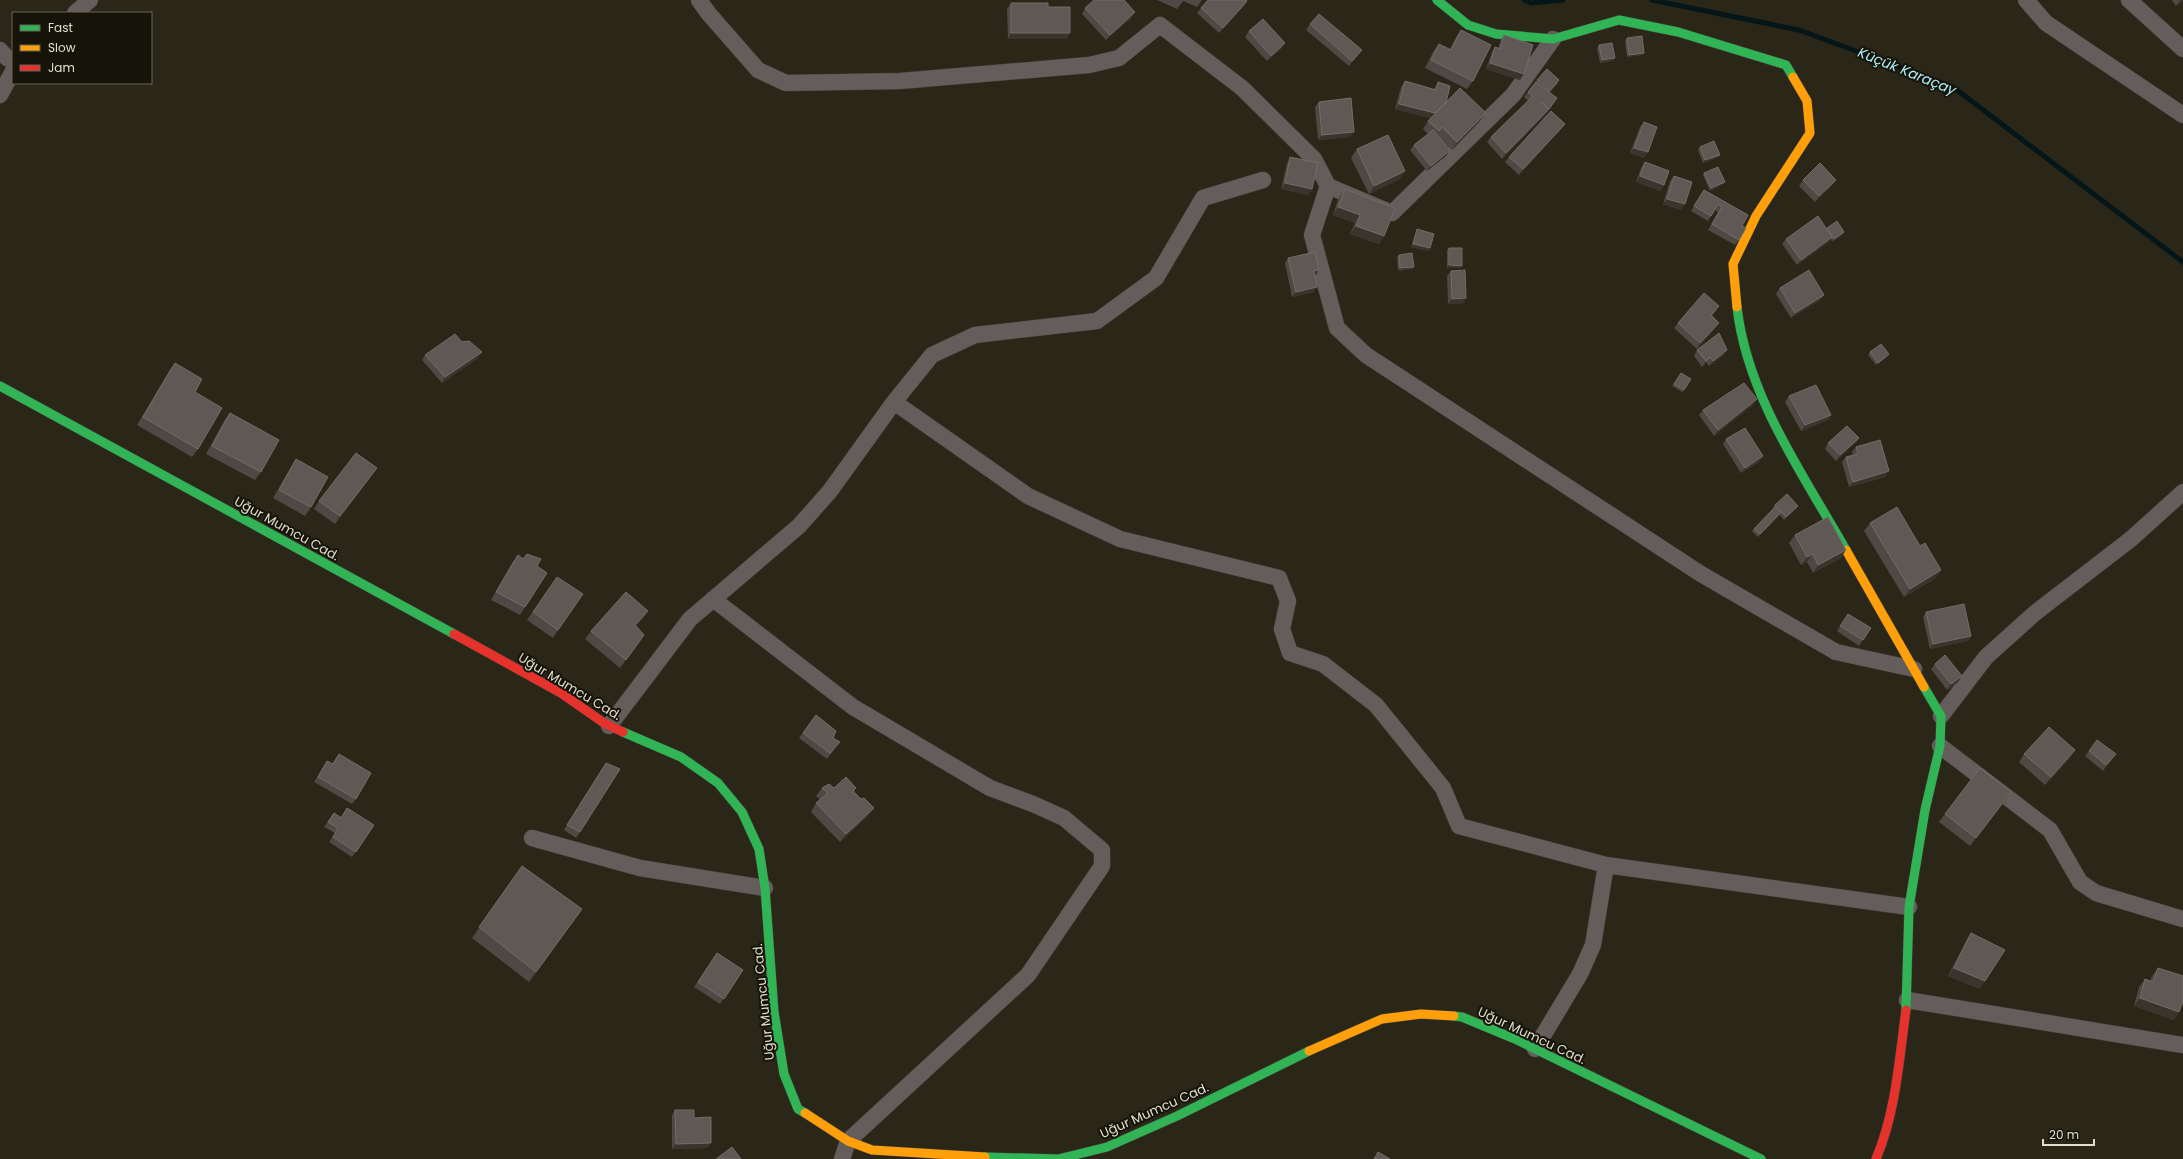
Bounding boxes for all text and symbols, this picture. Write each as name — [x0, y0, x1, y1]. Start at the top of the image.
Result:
legend — [12, 12, 152, 84]
text: Fast — [48, 19, 73, 36]
text: Slow — [48, 39, 76, 56]
water label: Küçük Karaçay — [1855, 42, 1960, 100]
text: Jam — [48, 59, 75, 76]
street label: Uğur Mumcu Cad. — [231, 492, 343, 565]
street label: Uğur Mumcu Cad. — [515, 648, 625, 725]
street label: Uğur Mumcu Cad. — [748, 942, 779, 1061]
street label: Uğur Mumcu Cad. — [1475, 1002, 1589, 1069]
street label: Uğur Mumcu Cad. — [1097, 1078, 1212, 1143]
scale bar — [2043, 1121, 2094, 1147]
text: 20 m — [2049, 1126, 2079, 1143]

